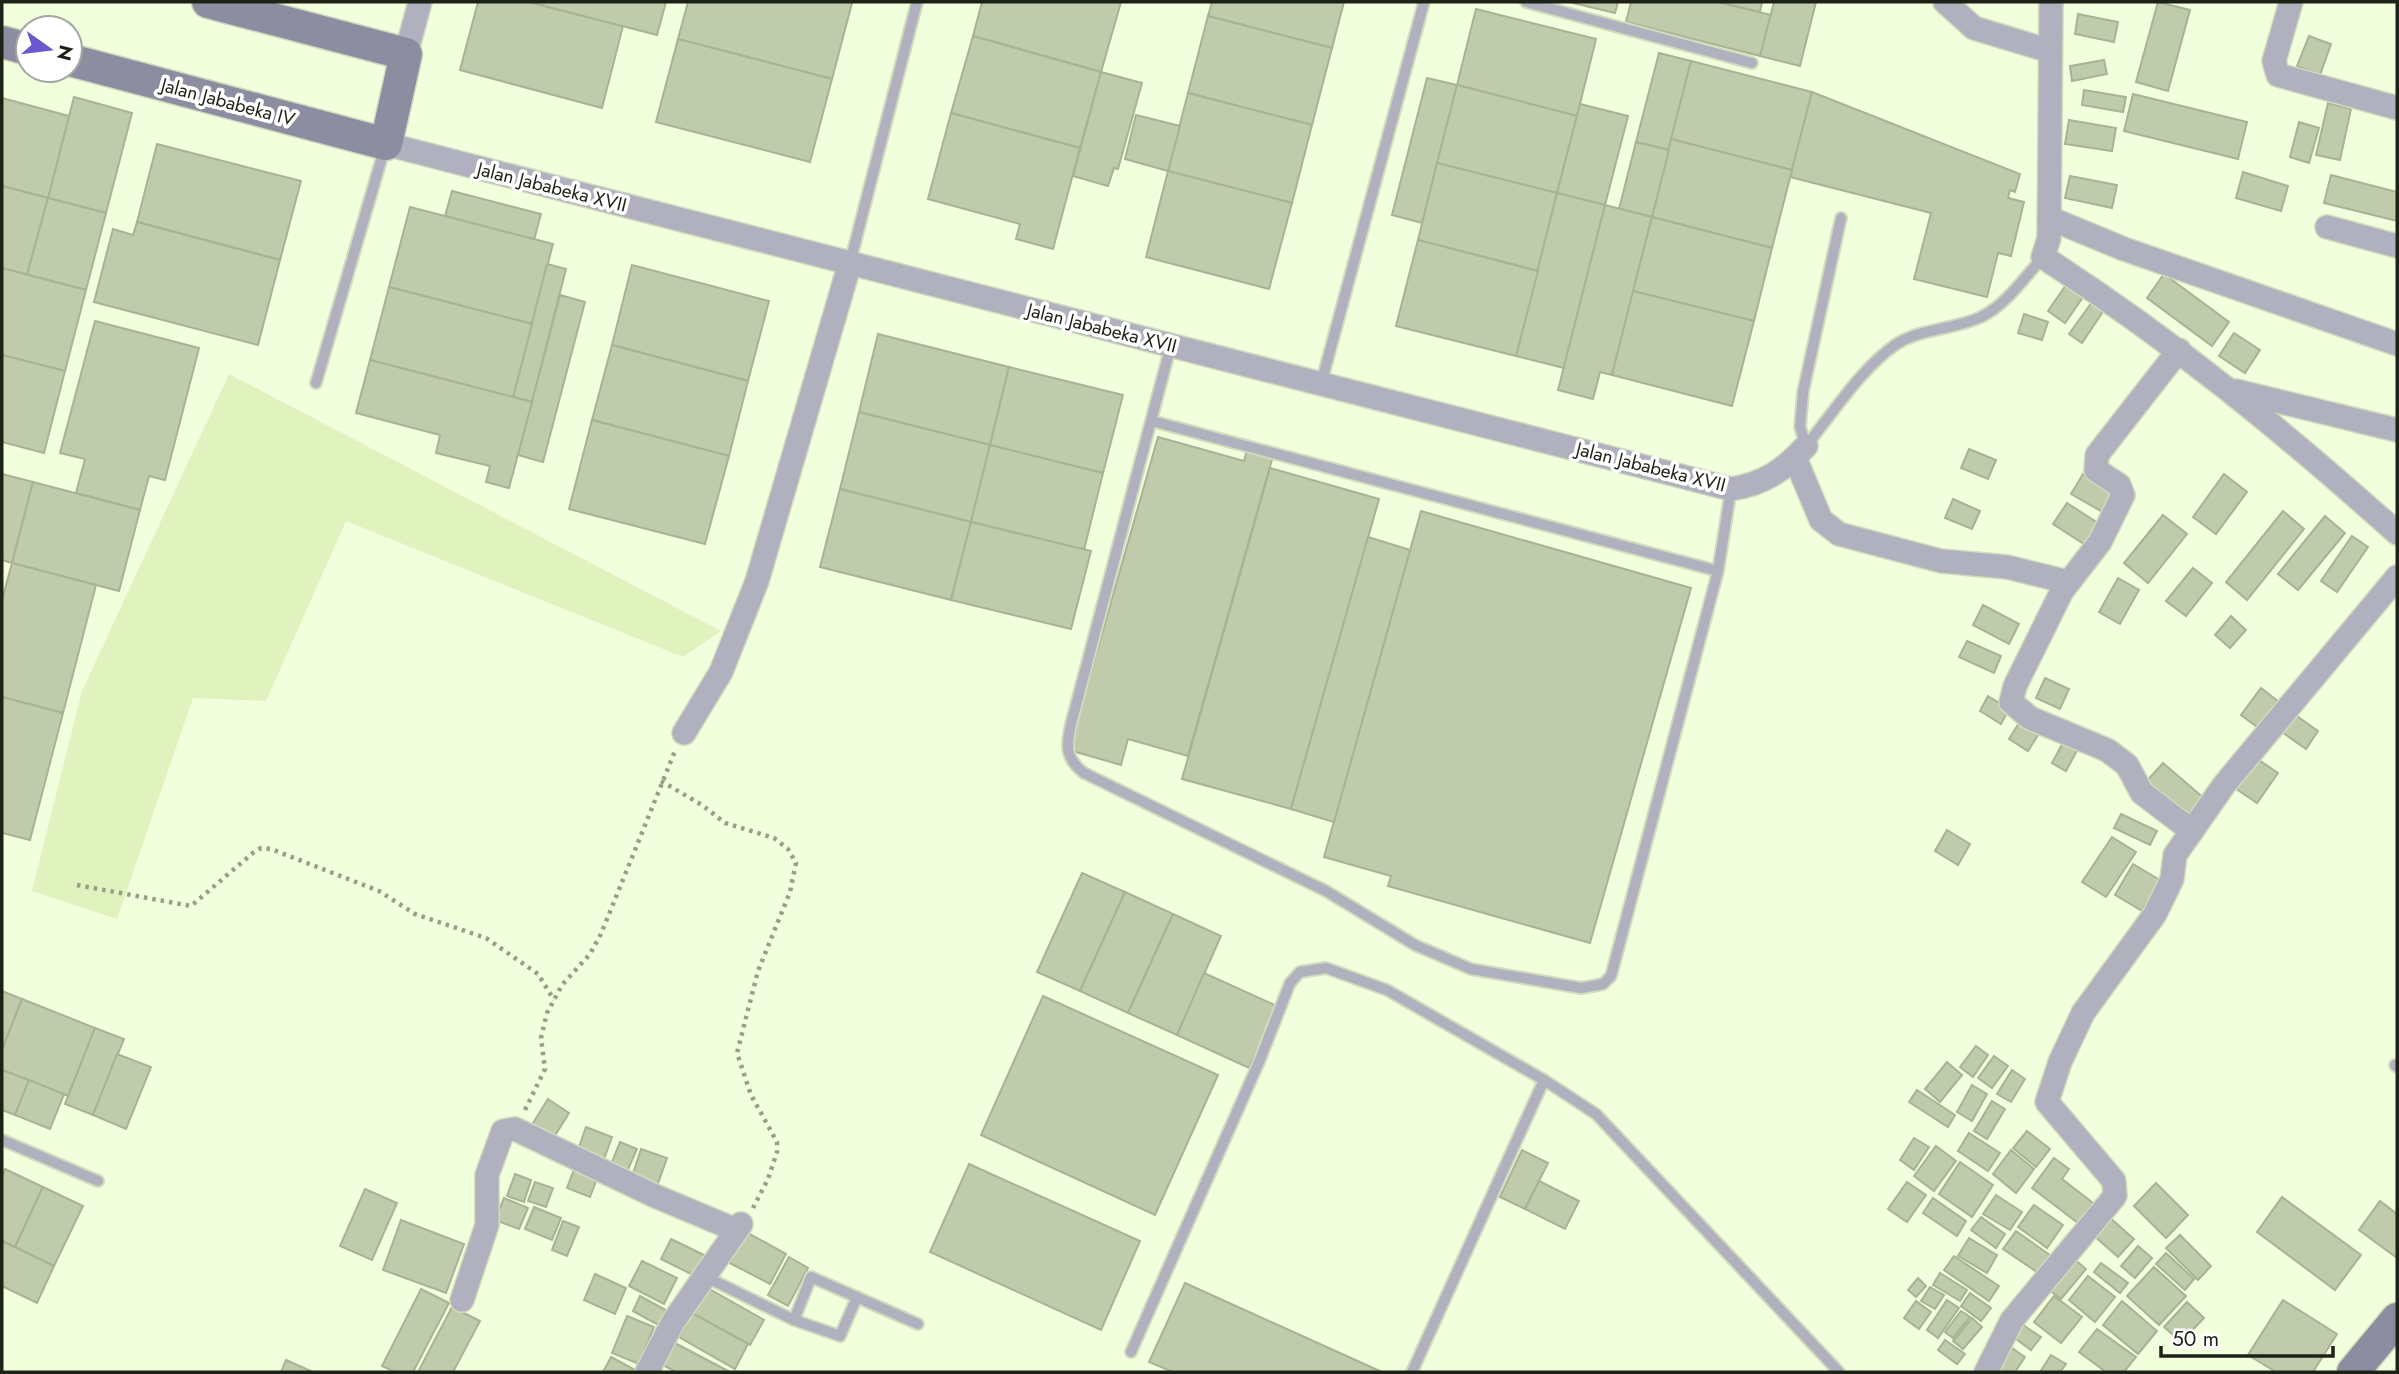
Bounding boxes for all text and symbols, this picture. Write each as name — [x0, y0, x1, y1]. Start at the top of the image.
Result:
north arrow — [14, 14, 84, 84]
text: N — [50, 42, 80, 64]
street label: Jalan Jababeka IV — [155, 70, 298, 133]
street label: Jalan Jababeka XVII — [471, 155, 630, 219]
street label: Jalan Jababeka XVII — [1021, 296, 1180, 360]
street label: Jalan Jababeka XVII — [1570, 435, 1729, 499]
scale bar — [2161, 1314, 2332, 1358]
text: 50 m — [2172, 1324, 2219, 1354]

